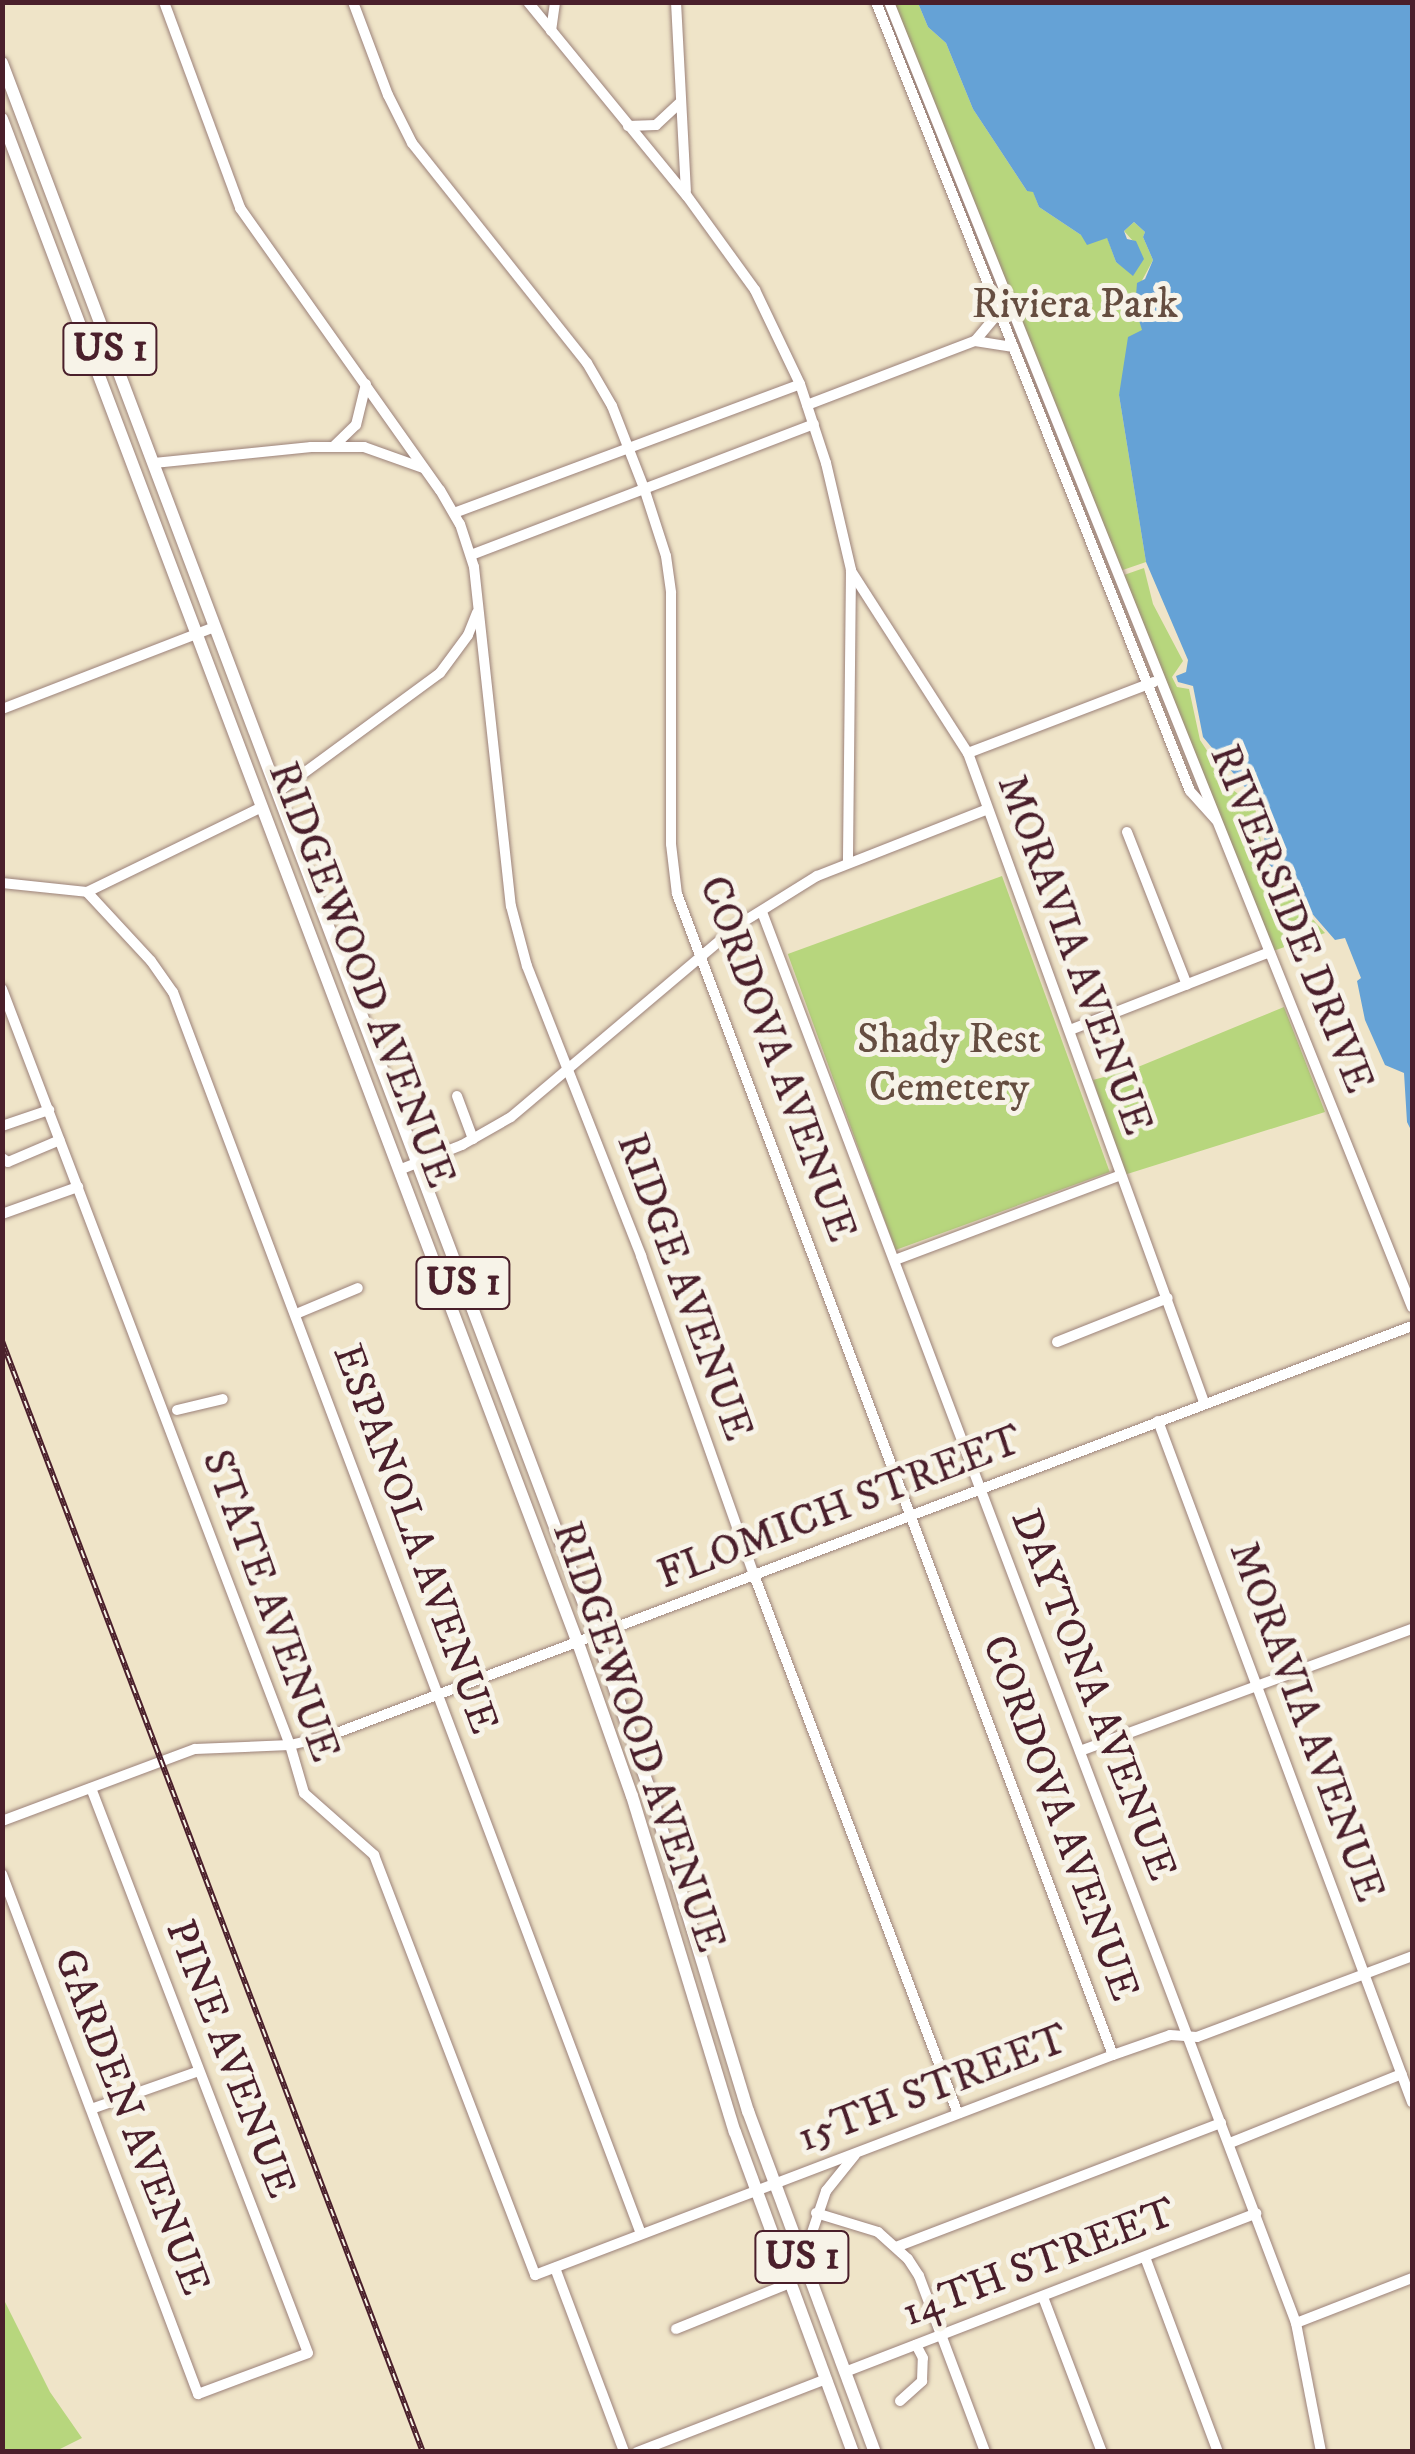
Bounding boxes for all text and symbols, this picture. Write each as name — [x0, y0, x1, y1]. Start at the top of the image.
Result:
park label: Riviera Park — [972, 280, 1178, 330]
road number: US 1 — [60, 314, 160, 384]
street label: RIVERSIDE DRIVE — [1198, 738, 1384, 1100]
street label: RIDGEWOOD AVENUE — [257, 755, 465, 1195]
street label: MORAVIA AVENUE — [986, 768, 1162, 1142]
street label: CORDOVA AVENUE — [687, 870, 867, 1248]
park label: Shady Rest Cemetery — [857, 1015, 1041, 1114]
street label: RIDGE AVENUE — [605, 1127, 763, 1447]
road number: US 1 — [413, 1248, 513, 1318]
street label: ESPANOLA AVENUE — [321, 1338, 509, 1740]
street label: FLOMICH STREET — [651, 1415, 1029, 1601]
street label: STATE AVENUE — [190, 1444, 350, 1768]
street label: DAYTONA AVENUE — [999, 1503, 1187, 1887]
street label: RIDGEWOOD AVENUE — [541, 1515, 735, 1959]
street label: MORAVIA AVENUE — [1218, 1535, 1394, 1909]
street label: CORDOVA AVENUE — [970, 1629, 1150, 2007]
street label: PINE AVENUE — [154, 1913, 306, 2205]
street label: GARDEN AVENUE — [42, 1942, 220, 2302]
street label: 15TH STREET — [791, 2014, 1075, 2164]
street label: 14TH STREET — [895, 2188, 1183, 2338]
road number: US 1 — [752, 2222, 852, 2292]

